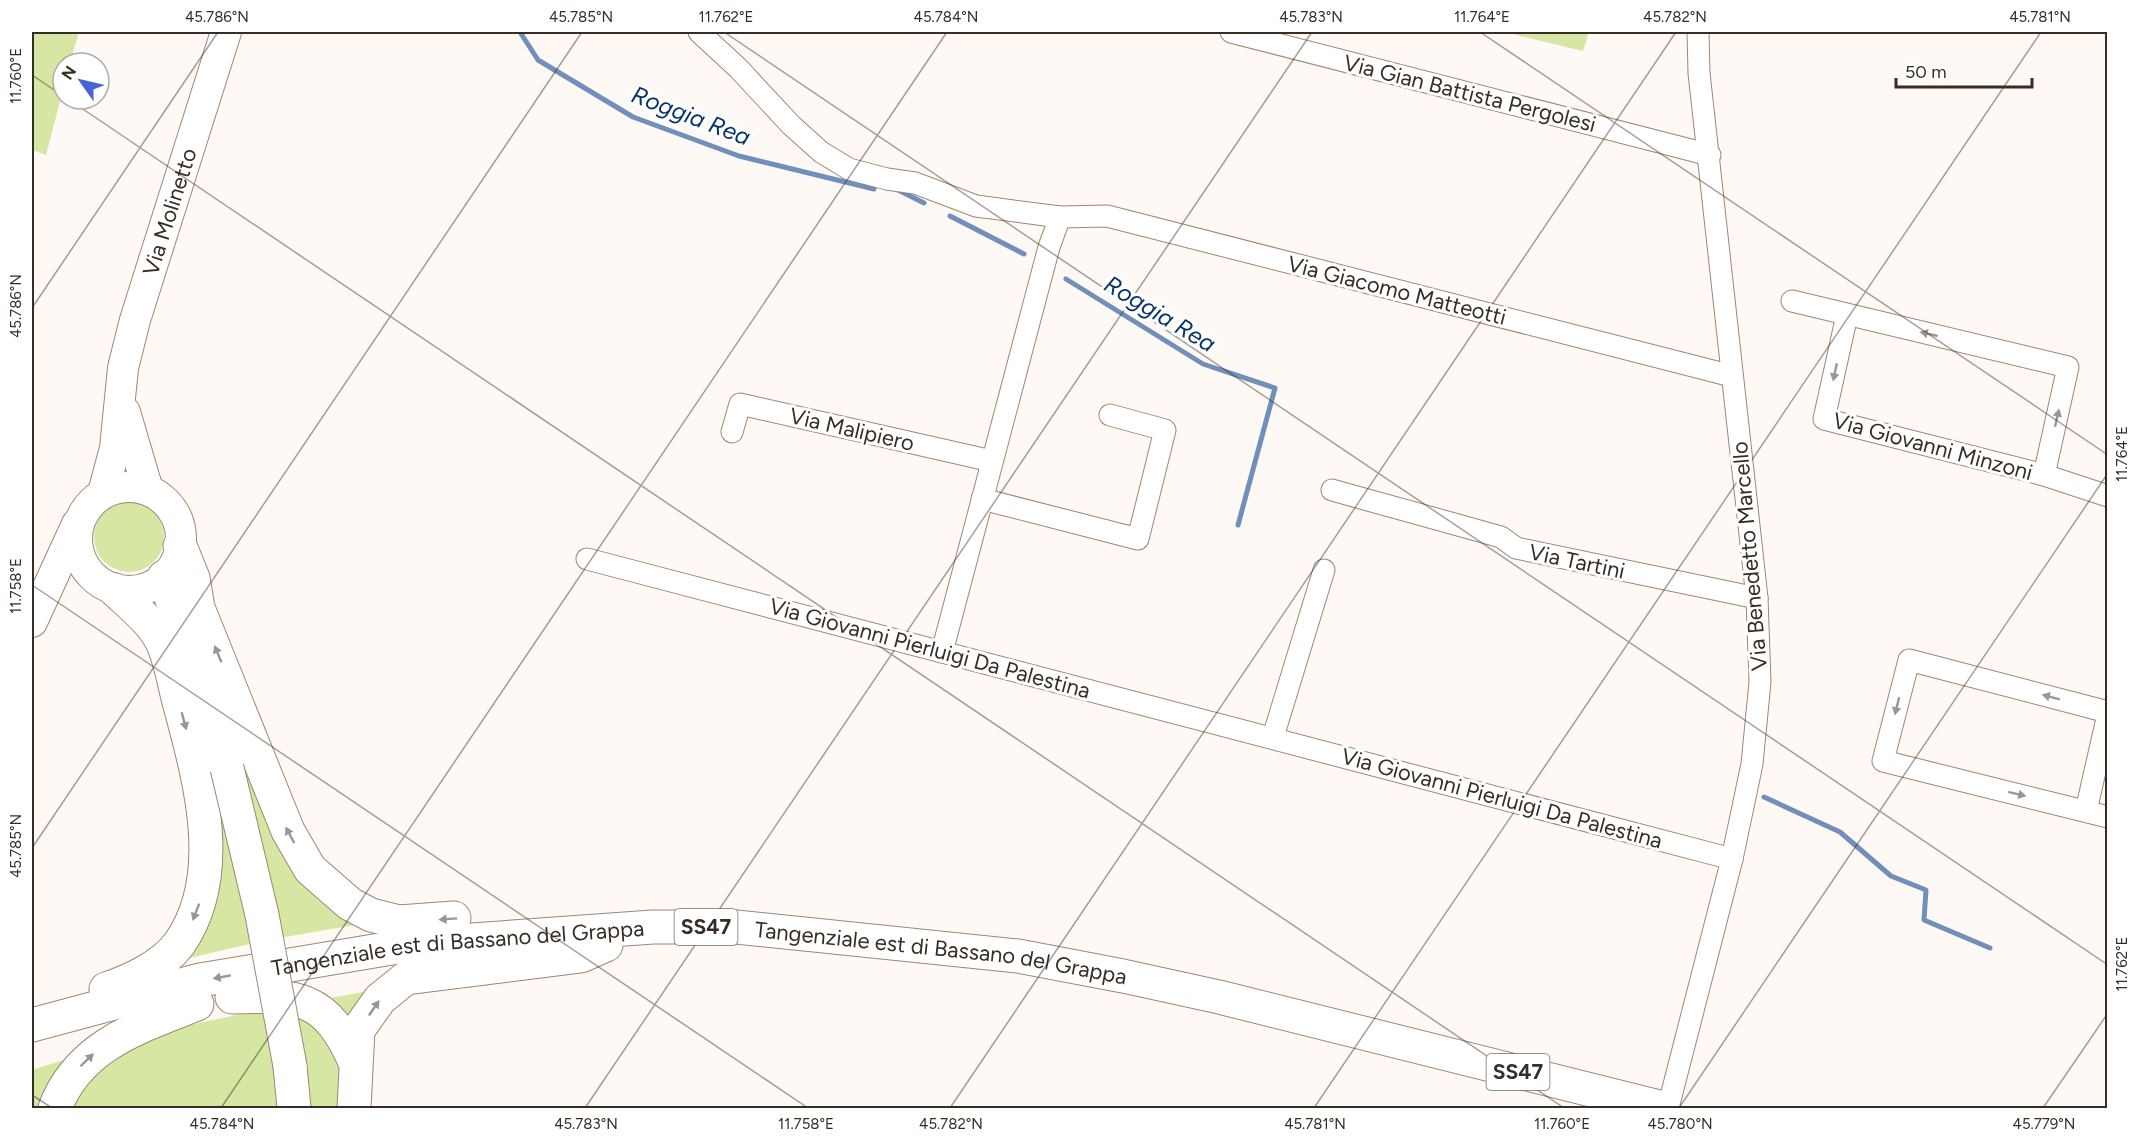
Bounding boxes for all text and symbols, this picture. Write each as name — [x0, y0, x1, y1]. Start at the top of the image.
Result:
text: 45.786°N — [185, 8, 249, 26]
text: 45.785°N — [549, 8, 613, 26]
text: 11.762°E — [699, 8, 753, 26]
text: 45.784°N — [914, 8, 978, 26]
text: 45.783°N — [1279, 8, 1343, 26]
text: 11.764°E — [1454, 8, 1510, 26]
text: 45.782°N — [1643, 8, 1707, 26]
text: 45.781°N — [2009, 8, 2071, 26]
text: 11.760°E — [7, 48, 25, 104]
street label: Via Gian Battista Pergolesi — [1341, 49, 1599, 138]
north arrow — [51, 51, 111, 111]
scale bar — [1896, 51, 2032, 89]
text: 50 m — [1905, 61, 1947, 83]
text: N — [58, 62, 80, 83]
water label: Roggia Rea — [628, 80, 755, 151]
street label: Via Molinetto — [137, 145, 202, 279]
street label: Via Giacomo Matteotti — [1285, 250, 1509, 331]
water label: Roggia Rea — [1099, 269, 1221, 358]
text: 45.786°N — [7, 274, 25, 338]
one-way arrow — [1920, 329, 1938, 339]
one-way arrow — [1829, 362, 1839, 381]
street label: Via Malipiero — [787, 402, 917, 457]
street label: Via Giovanni Minzoni — [1830, 407, 2036, 486]
one-way arrow — [2053, 408, 2062, 427]
text: 11.764°E — [2113, 426, 2131, 482]
street label: Via Benedetto Marcello — [1726, 440, 1773, 672]
street label: Via Tartini — [1527, 538, 1627, 585]
text: 11.758°E — [7, 558, 25, 614]
street label: Via Giovanni Pierluigi Da Palestina — [766, 593, 1093, 704]
one-way arrow — [213, 644, 223, 662]
one-way arrow — [2042, 692, 2060, 702]
one-way arrow — [1891, 697, 1901, 716]
one-way arrow — [180, 712, 189, 730]
street label: Via Giovanni Pierluigi Da Palestina — [1338, 743, 1665, 854]
one-way arrow — [2008, 790, 2027, 800]
text: 45.785°N — [7, 814, 25, 878]
one-way arrow — [285, 826, 295, 843]
one-way arrow — [190, 904, 200, 922]
road number: SS47 — [674, 909, 738, 945]
one-way arrow — [439, 914, 458, 923]
street label: Tangenziale est di Bassano del Grappa — [269, 915, 645, 982]
street label: Tangenziale est di Bassano del Grappa — [753, 916, 1129, 990]
text: 11.762°E — [2113, 937, 2131, 991]
one-way arrow — [212, 972, 231, 981]
one-way arrow — [368, 1000, 379, 1016]
one-way arrow — [79, 1054, 93, 1068]
road number: SS47 — [1486, 1054, 1550, 1090]
text: 45.784°N — [190, 1115, 254, 1133]
text: 45.783°N — [554, 1115, 618, 1133]
text: 11.758°E — [778, 1115, 834, 1133]
text: 45.782°N — [919, 1115, 983, 1133]
text: 45.781°N — [1284, 1115, 1346, 1133]
text: 11.760°E — [1534, 1115, 1590, 1133]
text: 45.780°N — [1647, 1115, 1713, 1133]
text: 45.779°N — [2013, 1115, 2075, 1133]

